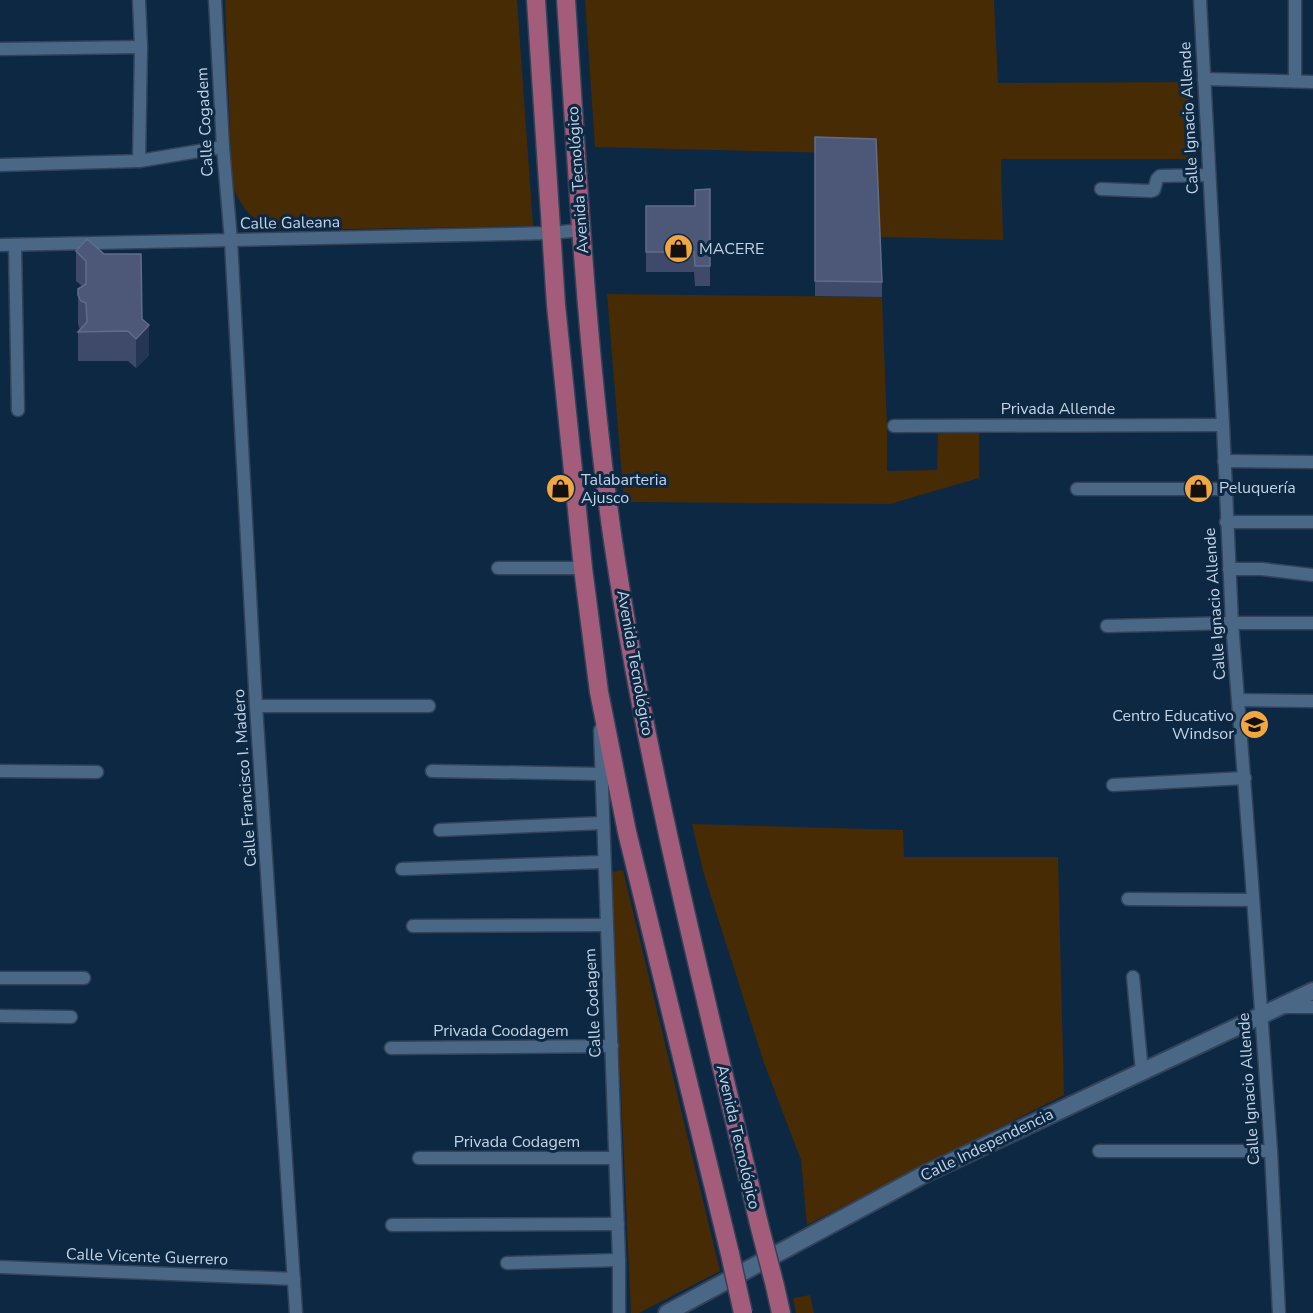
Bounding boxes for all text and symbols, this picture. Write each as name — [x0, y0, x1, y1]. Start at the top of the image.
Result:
street label: Calle Ignacio Allende — [1174, 41, 1204, 195]
street label: Calle Cogadem — [191, 67, 219, 177]
street label: Avenida Tecnológico — [562, 105, 594, 254]
street label: Calle Galeana — [240, 211, 340, 235]
shop icon: MACERE — [662, 233, 694, 265]
place label: MACERE — [699, 238, 764, 260]
street label: Privada Allende — [1001, 398, 1115, 420]
place label: Talabarteria Ajusco — [581, 469, 667, 509]
shop icon: Peluquería — [1182, 472, 1214, 504]
shop icon: Talabarteria Ajusco — [544, 473, 576, 505]
place label: Peluquería — [1219, 477, 1296, 499]
street label: Calle Ignacio Allende — [1199, 527, 1231, 681]
street label: Avenida Tecnológico — [611, 588, 659, 738]
street label: Calle Francisco I. Madero — [228, 688, 262, 868]
place label: Centro Educativo Windsor — [1112, 705, 1234, 745]
school or university icon: Centro Educativo Windsor — [1239, 709, 1271, 741]
street label: Calle Codagem — [579, 948, 607, 1058]
street label: Calle Ignacio Allende — [1233, 1012, 1265, 1166]
street label: Privada Coodagem — [433, 1020, 569, 1042]
street label: Avenida Tecnológico — [711, 1063, 765, 1212]
street label: Calle Independencia — [917, 1103, 1057, 1187]
street label: Privada Codagem — [454, 1131, 580, 1153]
street label: Calle Vicente Guerrero — [66, 1243, 229, 1271]

